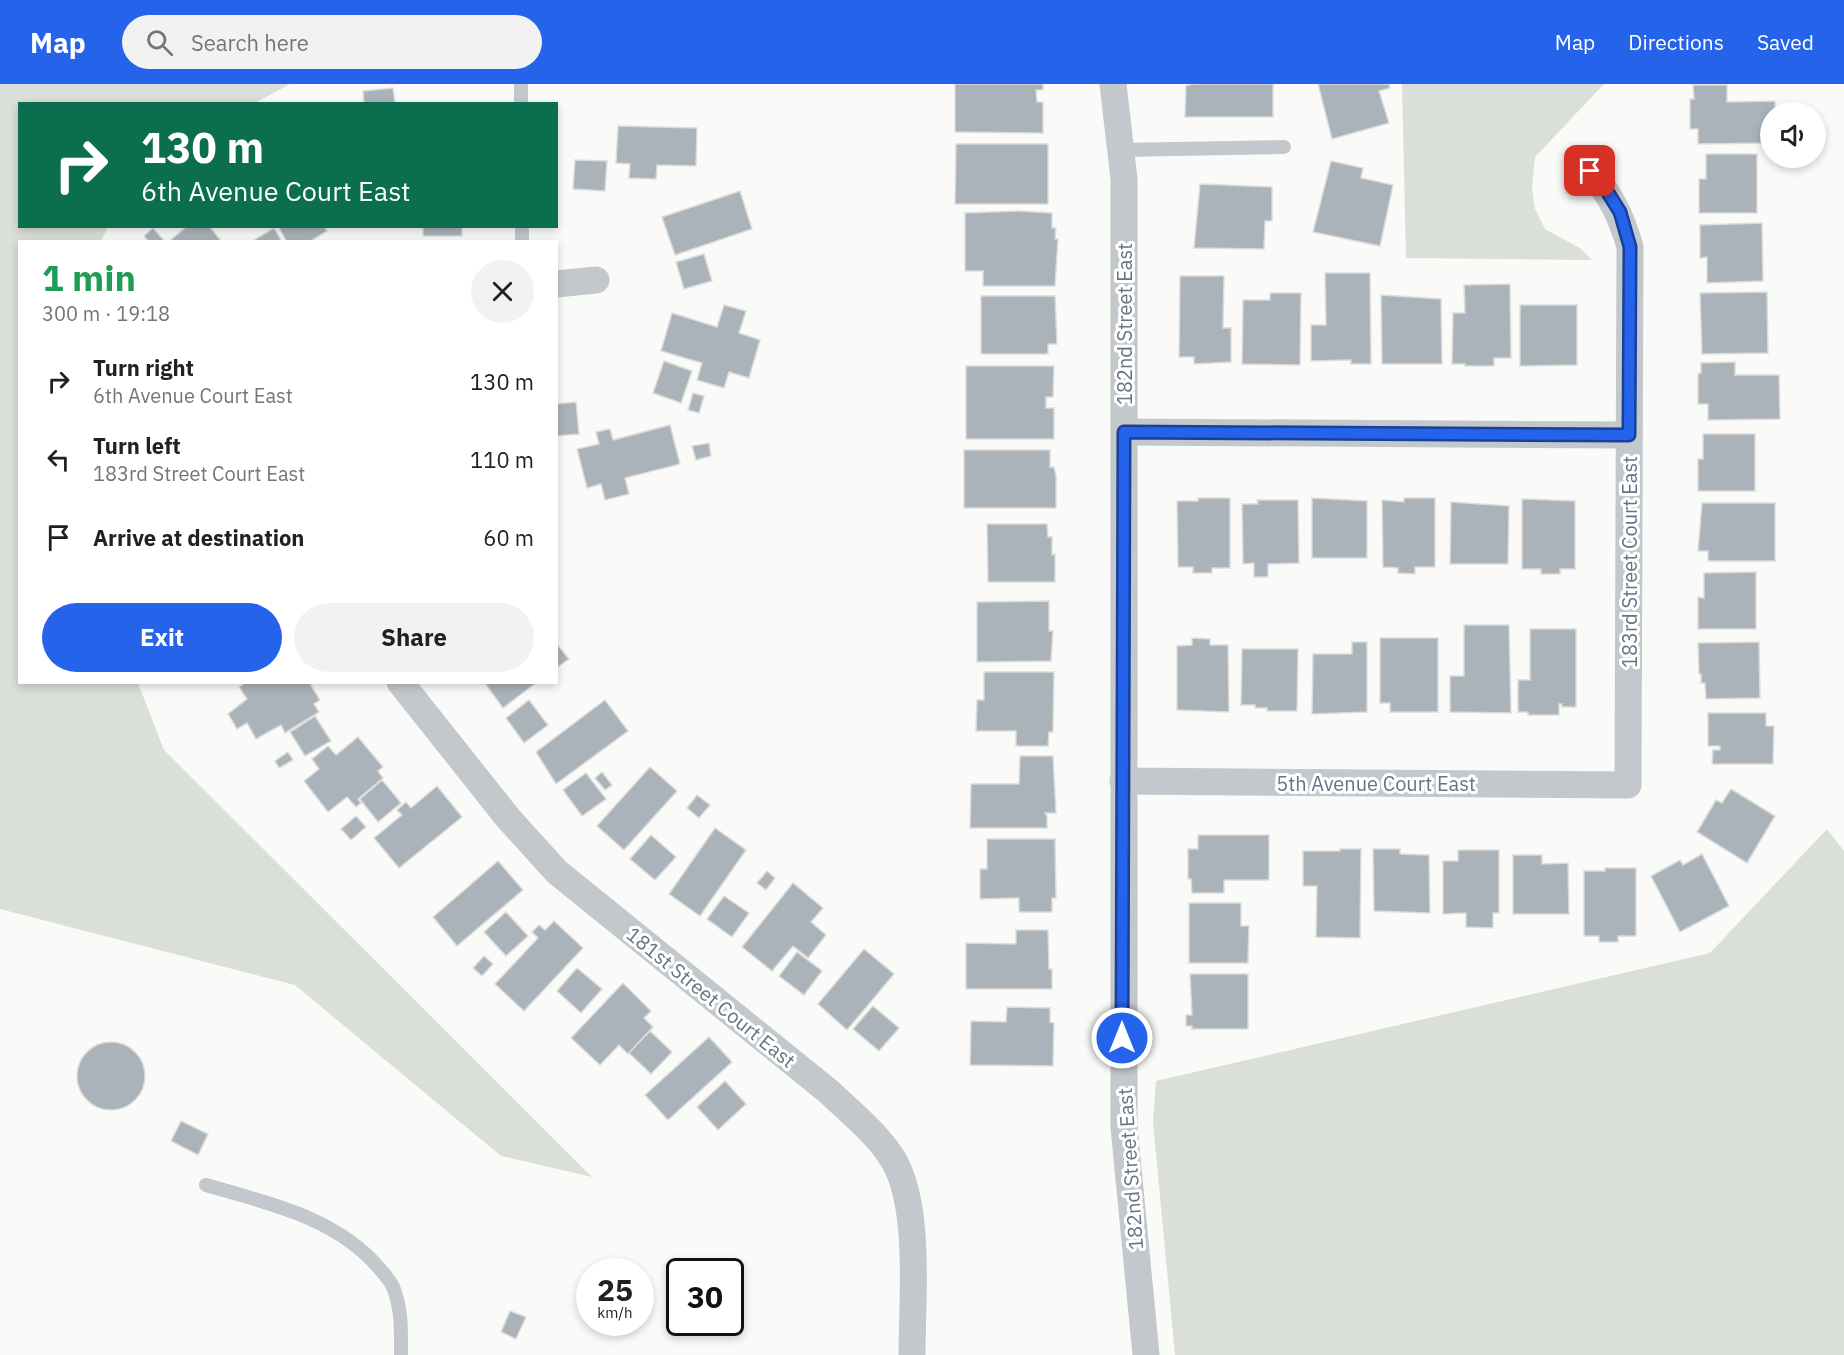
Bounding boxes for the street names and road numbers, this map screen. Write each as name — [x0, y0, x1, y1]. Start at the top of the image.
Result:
street label: 182nd Street East — [1111, 243, 1138, 405]
street label: 183rd Street Court East — [1616, 456, 1643, 668]
street label: 5th Avenue Court East — [1276, 770, 1476, 797]
street label: 181st Street Court East — [621, 920, 801, 1074]
street label: 182nd Street East — [1111, 1087, 1149, 1251]

